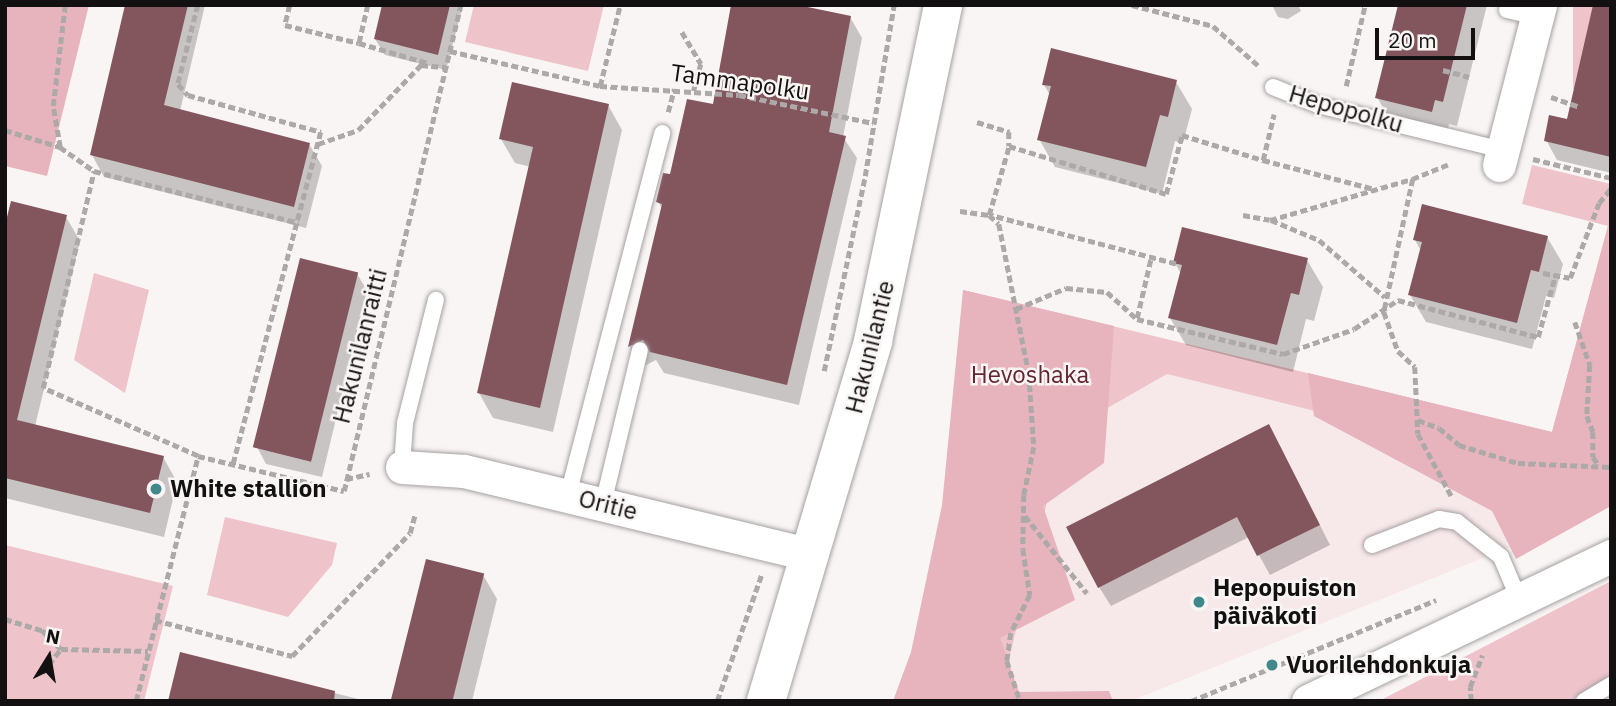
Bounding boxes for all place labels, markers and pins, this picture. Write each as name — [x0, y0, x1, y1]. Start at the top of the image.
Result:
place label: White stallion — [170, 475, 327, 503]
marker: White stallion — [148, 481, 164, 497]
place label: Hepopuiston päiväkoti — [1213, 574, 1357, 630]
marker: Hepopuiston päiväkoti — [1191, 594, 1207, 610]
place label: Vuorilehdonkuja — [1286, 651, 1471, 679]
marker: Vuorilehdonkuja — [1264, 657, 1280, 673]

